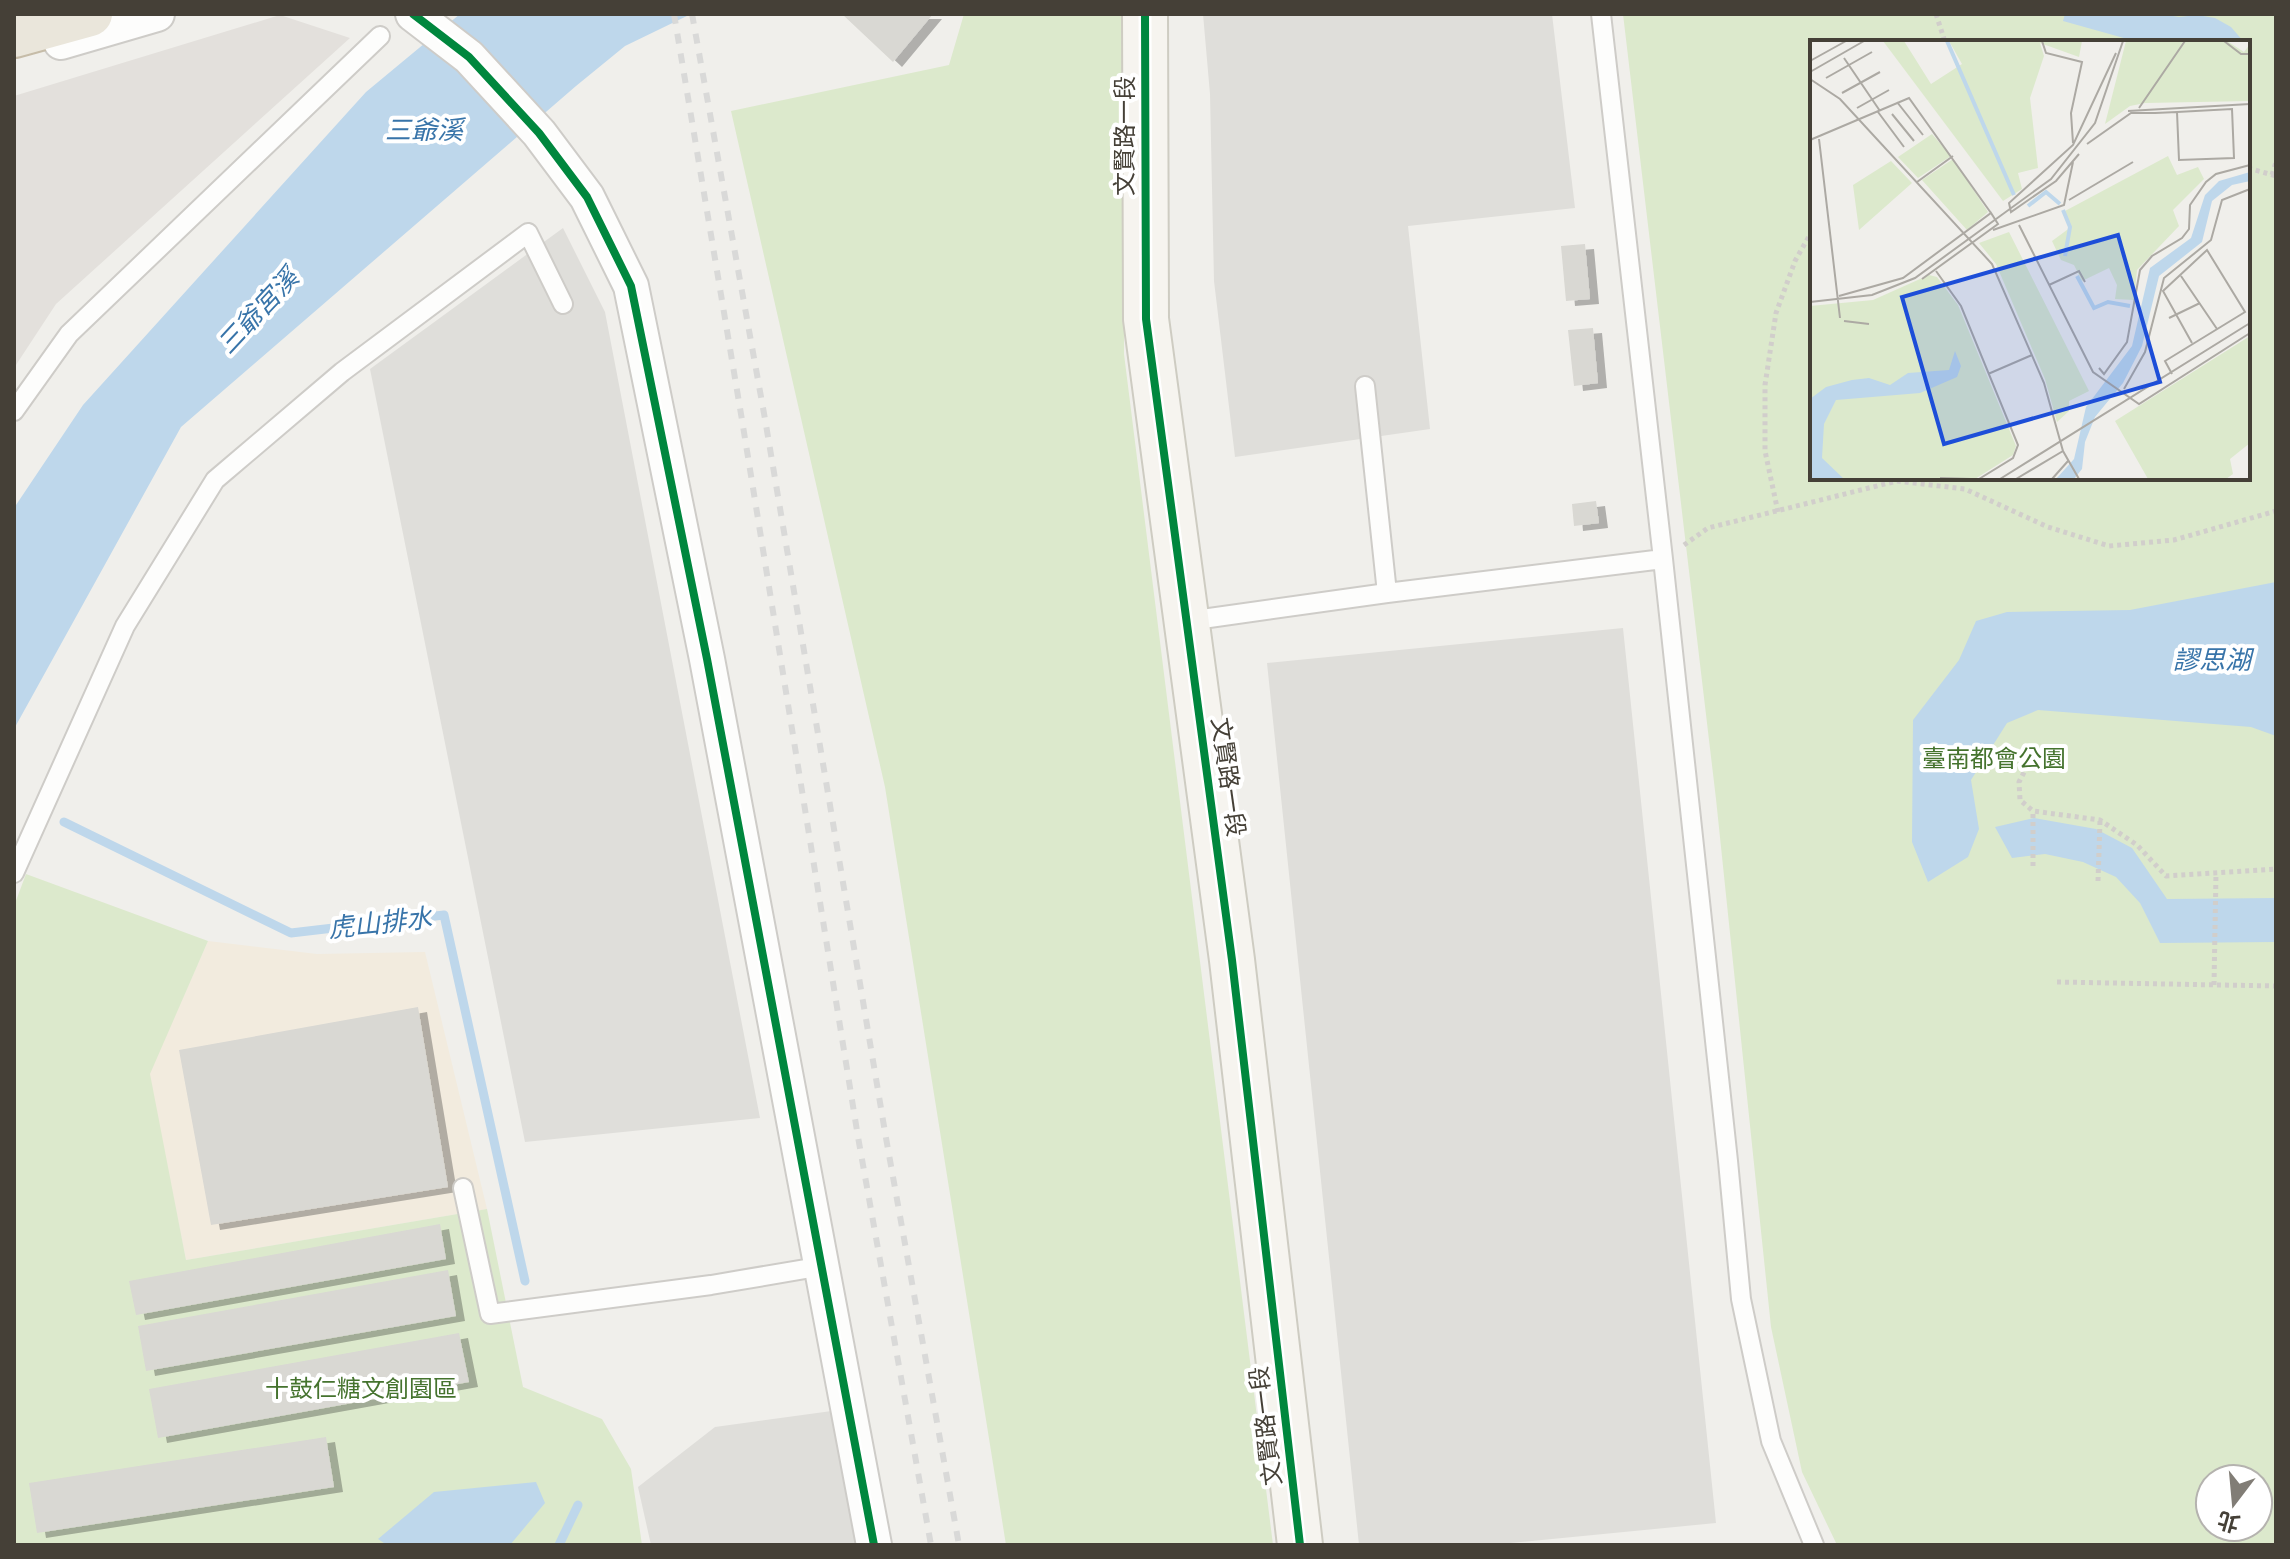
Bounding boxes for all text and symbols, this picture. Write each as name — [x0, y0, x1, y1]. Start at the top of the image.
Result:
inset map — [1810, 40, 2250, 480]
street label: 文賢路一段 — [1110, 76, 1140, 196]
water label: 三爺溪 — [385, 115, 467, 147]
water label: 三爺宮溪 — [212, 260, 309, 361]
water label: 謬思湖 — [2173, 645, 2255, 677]
street label: 文賢路一段 — [1205, 715, 1251, 839]
park label: 臺南都會公園 — [1922, 744, 2066, 774]
water label: 虎山排水 — [327, 903, 434, 945]
street label: 文賢路一段 — [1244, 1365, 1288, 1487]
park label: 十鼓仁糖文創園區 — [265, 1374, 457, 1404]
north arrow — [2194, 1463, 2274, 1543]
text: 北 — [2214, 1506, 2243, 1538]

